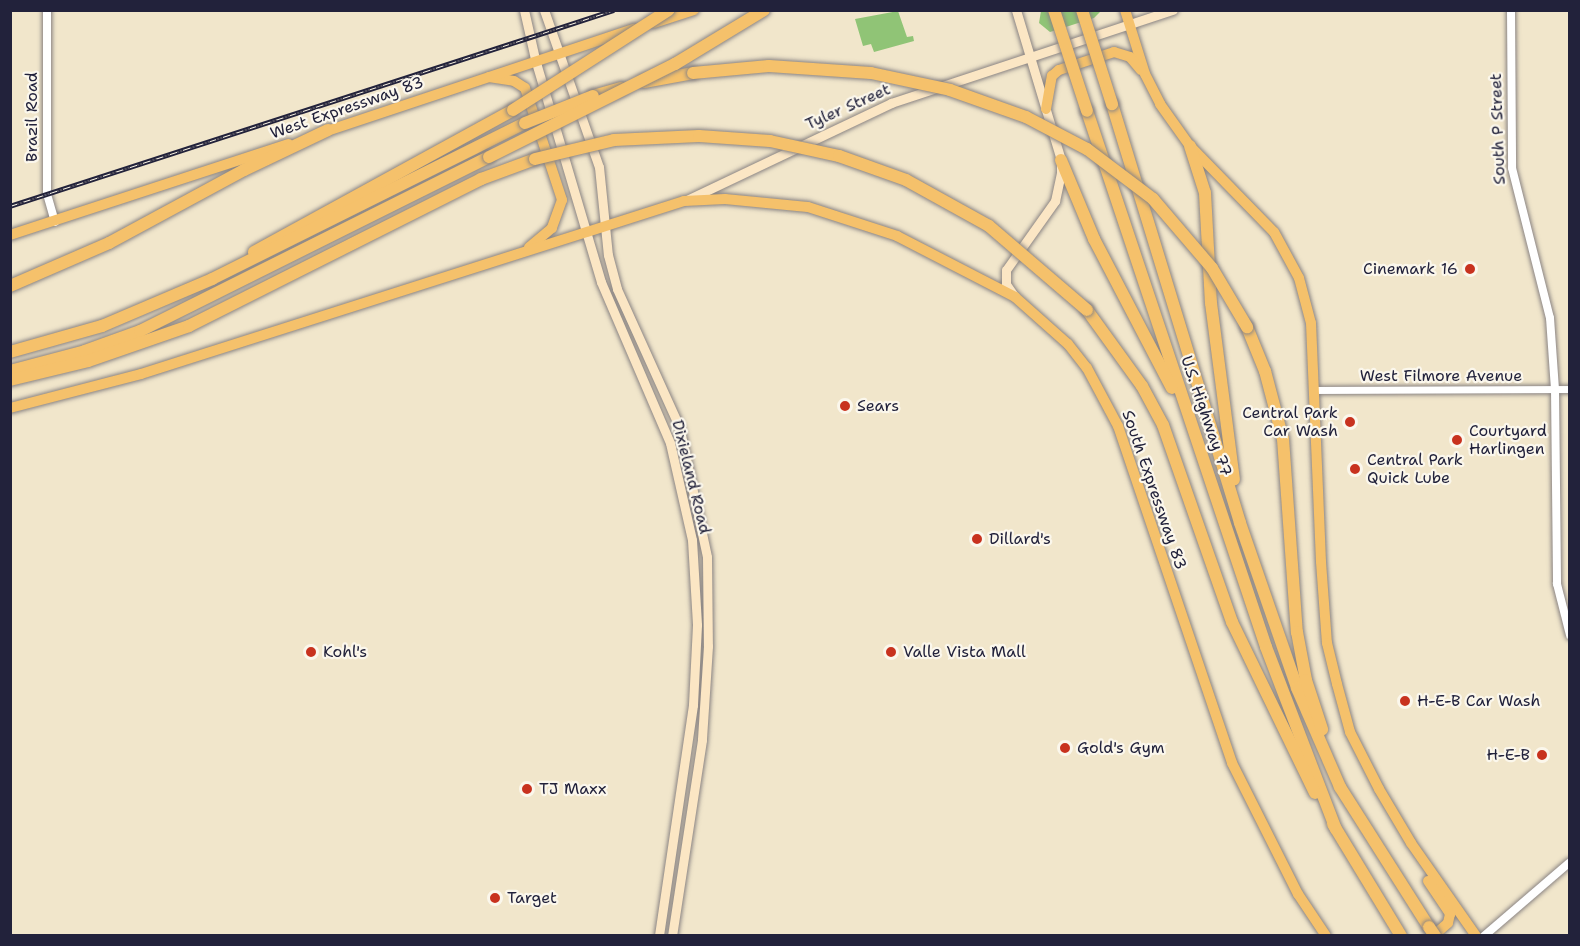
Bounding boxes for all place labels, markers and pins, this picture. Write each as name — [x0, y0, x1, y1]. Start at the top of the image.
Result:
place label: Cinemark 16 — [1363, 259, 1458, 279]
marker: Cinemark 16 — [1463, 262, 1477, 276]
place label: Sears — [857, 396, 899, 416]
marker: Sears — [838, 399, 852, 413]
place label: Central Park Car Wash — [1242, 403, 1338, 441]
marker: Central Park Car Wash — [1343, 415, 1357, 429]
place label: Courtyard Harlingen — [1469, 421, 1547, 459]
marker: Courtyard Harlingen — [1450, 433, 1464, 447]
place label: Central Park Quick Lube — [1367, 450, 1463, 488]
marker: Central Park Quick Lube — [1348, 462, 1362, 476]
place label: Dillard's — [989, 529, 1051, 549]
marker: Dillard's — [970, 532, 984, 546]
place label: Kohl's — [323, 642, 367, 662]
place label: Valle Vista Mall — [903, 642, 1026, 662]
marker: Kohl's — [304, 645, 318, 659]
marker: Valle Vista Mall — [884, 645, 898, 659]
place label: H-E-B Car Wash — [1417, 691, 1541, 711]
marker: H-E-B Car Wash — [1398, 694, 1412, 708]
place label: Gold's Gym — [1077, 738, 1165, 758]
marker: Gold's Gym — [1058, 741, 1072, 755]
place label: H-E-B — [1487, 745, 1530, 765]
marker: H-E-B — [1535, 748, 1549, 762]
place label: TJ Maxx — [539, 779, 606, 799]
marker: TJ Maxx — [520, 782, 534, 796]
place label: Target — [507, 888, 557, 908]
marker: Target — [488, 891, 502, 905]

